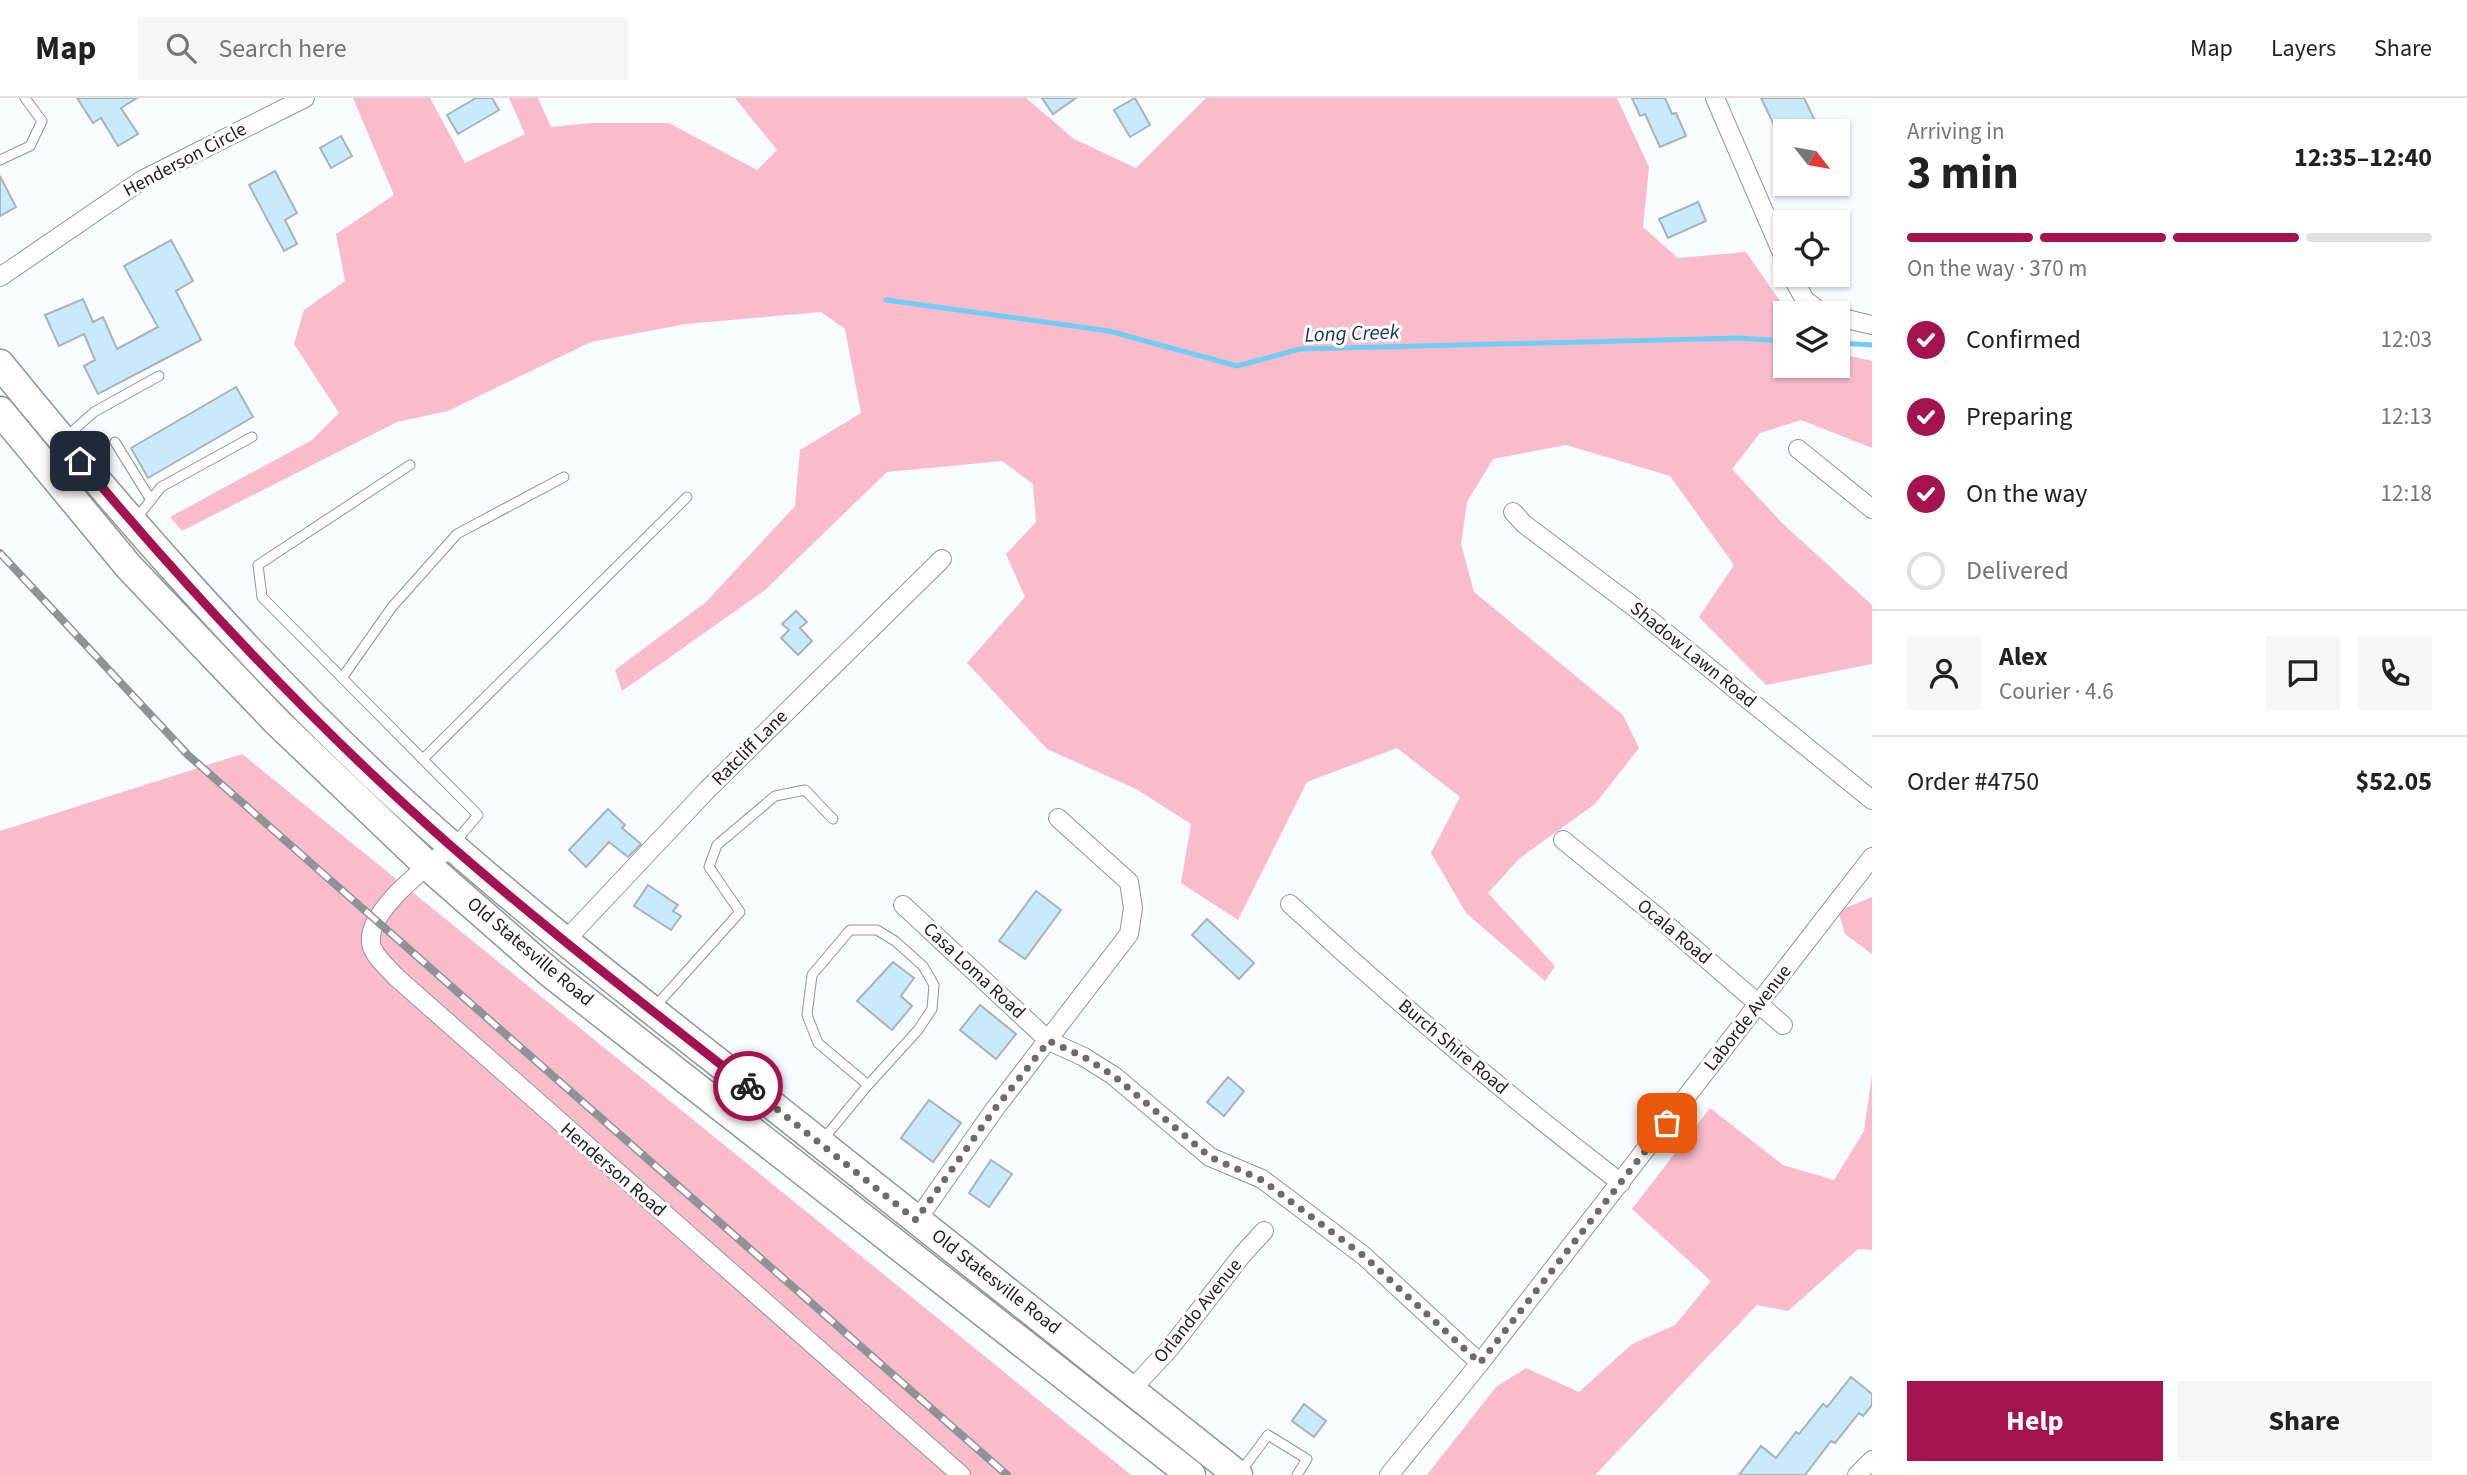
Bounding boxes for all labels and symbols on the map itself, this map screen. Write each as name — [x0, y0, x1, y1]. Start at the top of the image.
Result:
street label: Henderson Circle — [119, 116, 251, 204]
north arrow — [1773, 119, 1850, 196]
water label: Long Creek — [1304, 316, 1401, 350]
pin — [50, 431, 110, 491]
street label: Shadow Lawn Road — [1624, 596, 1762, 714]
street label: Ratcliff Lane — [706, 704, 794, 792]
street label: Old Statesville Road — [461, 891, 599, 1013]
street label: Ocala Road — [1631, 893, 1717, 971]
street label: Casa Loma Road — [917, 916, 1031, 1026]
street label: Laborde Avenue — [1698, 959, 1798, 1077]
street label: Burch Shire Road — [1392, 993, 1514, 1101]
courier — [713, 1051, 783, 1121]
pin — [1637, 1093, 1697, 1153]
street label: Henderson Road — [554, 1117, 672, 1223]
street label: Old Statesville Road — [926, 1223, 1066, 1341]
street label: Orlando Avenue — [1147, 1253, 1249, 1369]

